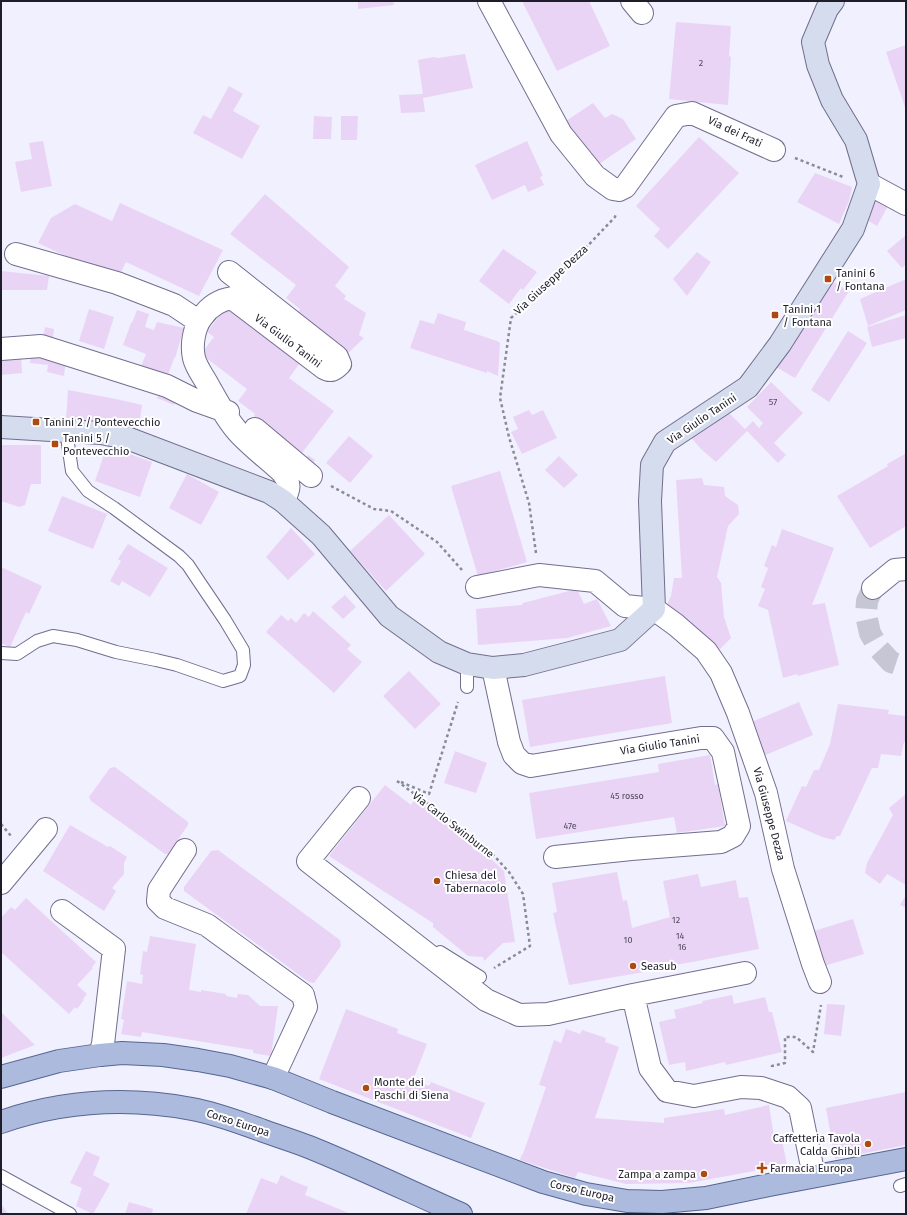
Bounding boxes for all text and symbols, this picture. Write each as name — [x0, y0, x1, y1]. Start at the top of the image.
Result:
house number: 2 — [699, 58, 703, 68]
street label: Via dei Frati — [706, 114, 764, 150]
street label: Via Giuseppe Dezza — [511, 242, 591, 318]
place label: Tanini 6 / Fontana — [836, 267, 885, 293]
marker: Tanini 6 / Fontana — [823, 274, 833, 284]
place label: Tanini 1 / Fontana — [783, 303, 832, 329]
marker: Tanini 1 / Fontana — [770, 310, 780, 320]
street label: Via Giulio Tanini — [252, 312, 324, 370]
street label: Via Giulio Tanini — [665, 391, 739, 447]
house number: 57 — [769, 397, 777, 407]
place label: Tanini 2 / Pontevecchio — [44, 416, 160, 429]
marker: Tanini 2 / Pontevecchio — [31, 417, 41, 427]
place label: Tanini 5 / Pontevecchio — [63, 432, 129, 458]
marker: Tanini 5 / Pontevecchio — [50, 439, 60, 449]
street label: Via Giulio Tanini — [619, 732, 701, 758]
street label: Via Giuseppe Dezza — [750, 766, 788, 862]
street label: Via Carlo Swinburne — [410, 789, 496, 861]
house number: 45 rosso — [610, 791, 644, 801]
house number: 47e — [563, 821, 577, 831]
place label: Chiesa del Tabernacolo — [445, 869, 506, 895]
marker: Chiesa del Tabernacolo — [432, 876, 442, 886]
house number: 12 — [672, 915, 680, 925]
house number: 14 — [676, 931, 685, 941]
house number: 10 — [624, 935, 632, 945]
house number: 16 — [678, 942, 687, 952]
place label: Seasub — [641, 960, 677, 973]
marker: Seasub — [628, 961, 638, 971]
place label: Monte dei Paschi di Siena — [374, 1076, 449, 1102]
marker: Monte dei Paschi di Siena — [361, 1083, 371, 1093]
street label: Corso Europa — [205, 1107, 271, 1139]
place label: Caffetteria Tavola Calda Ghibli — [773, 1132, 860, 1158]
marker: Caffetteria Tavola Calda Ghibli — [863, 1139, 873, 1149]
place label: Farmacia Europa — [770, 1162, 853, 1175]
marker: Farmacia Europa — [757, 1163, 767, 1173]
place label: Zampa a zampa — [618, 1168, 696, 1181]
marker: Zampa a zampa — [699, 1169, 709, 1179]
street label: Corso Europa — [548, 1177, 616, 1205]

